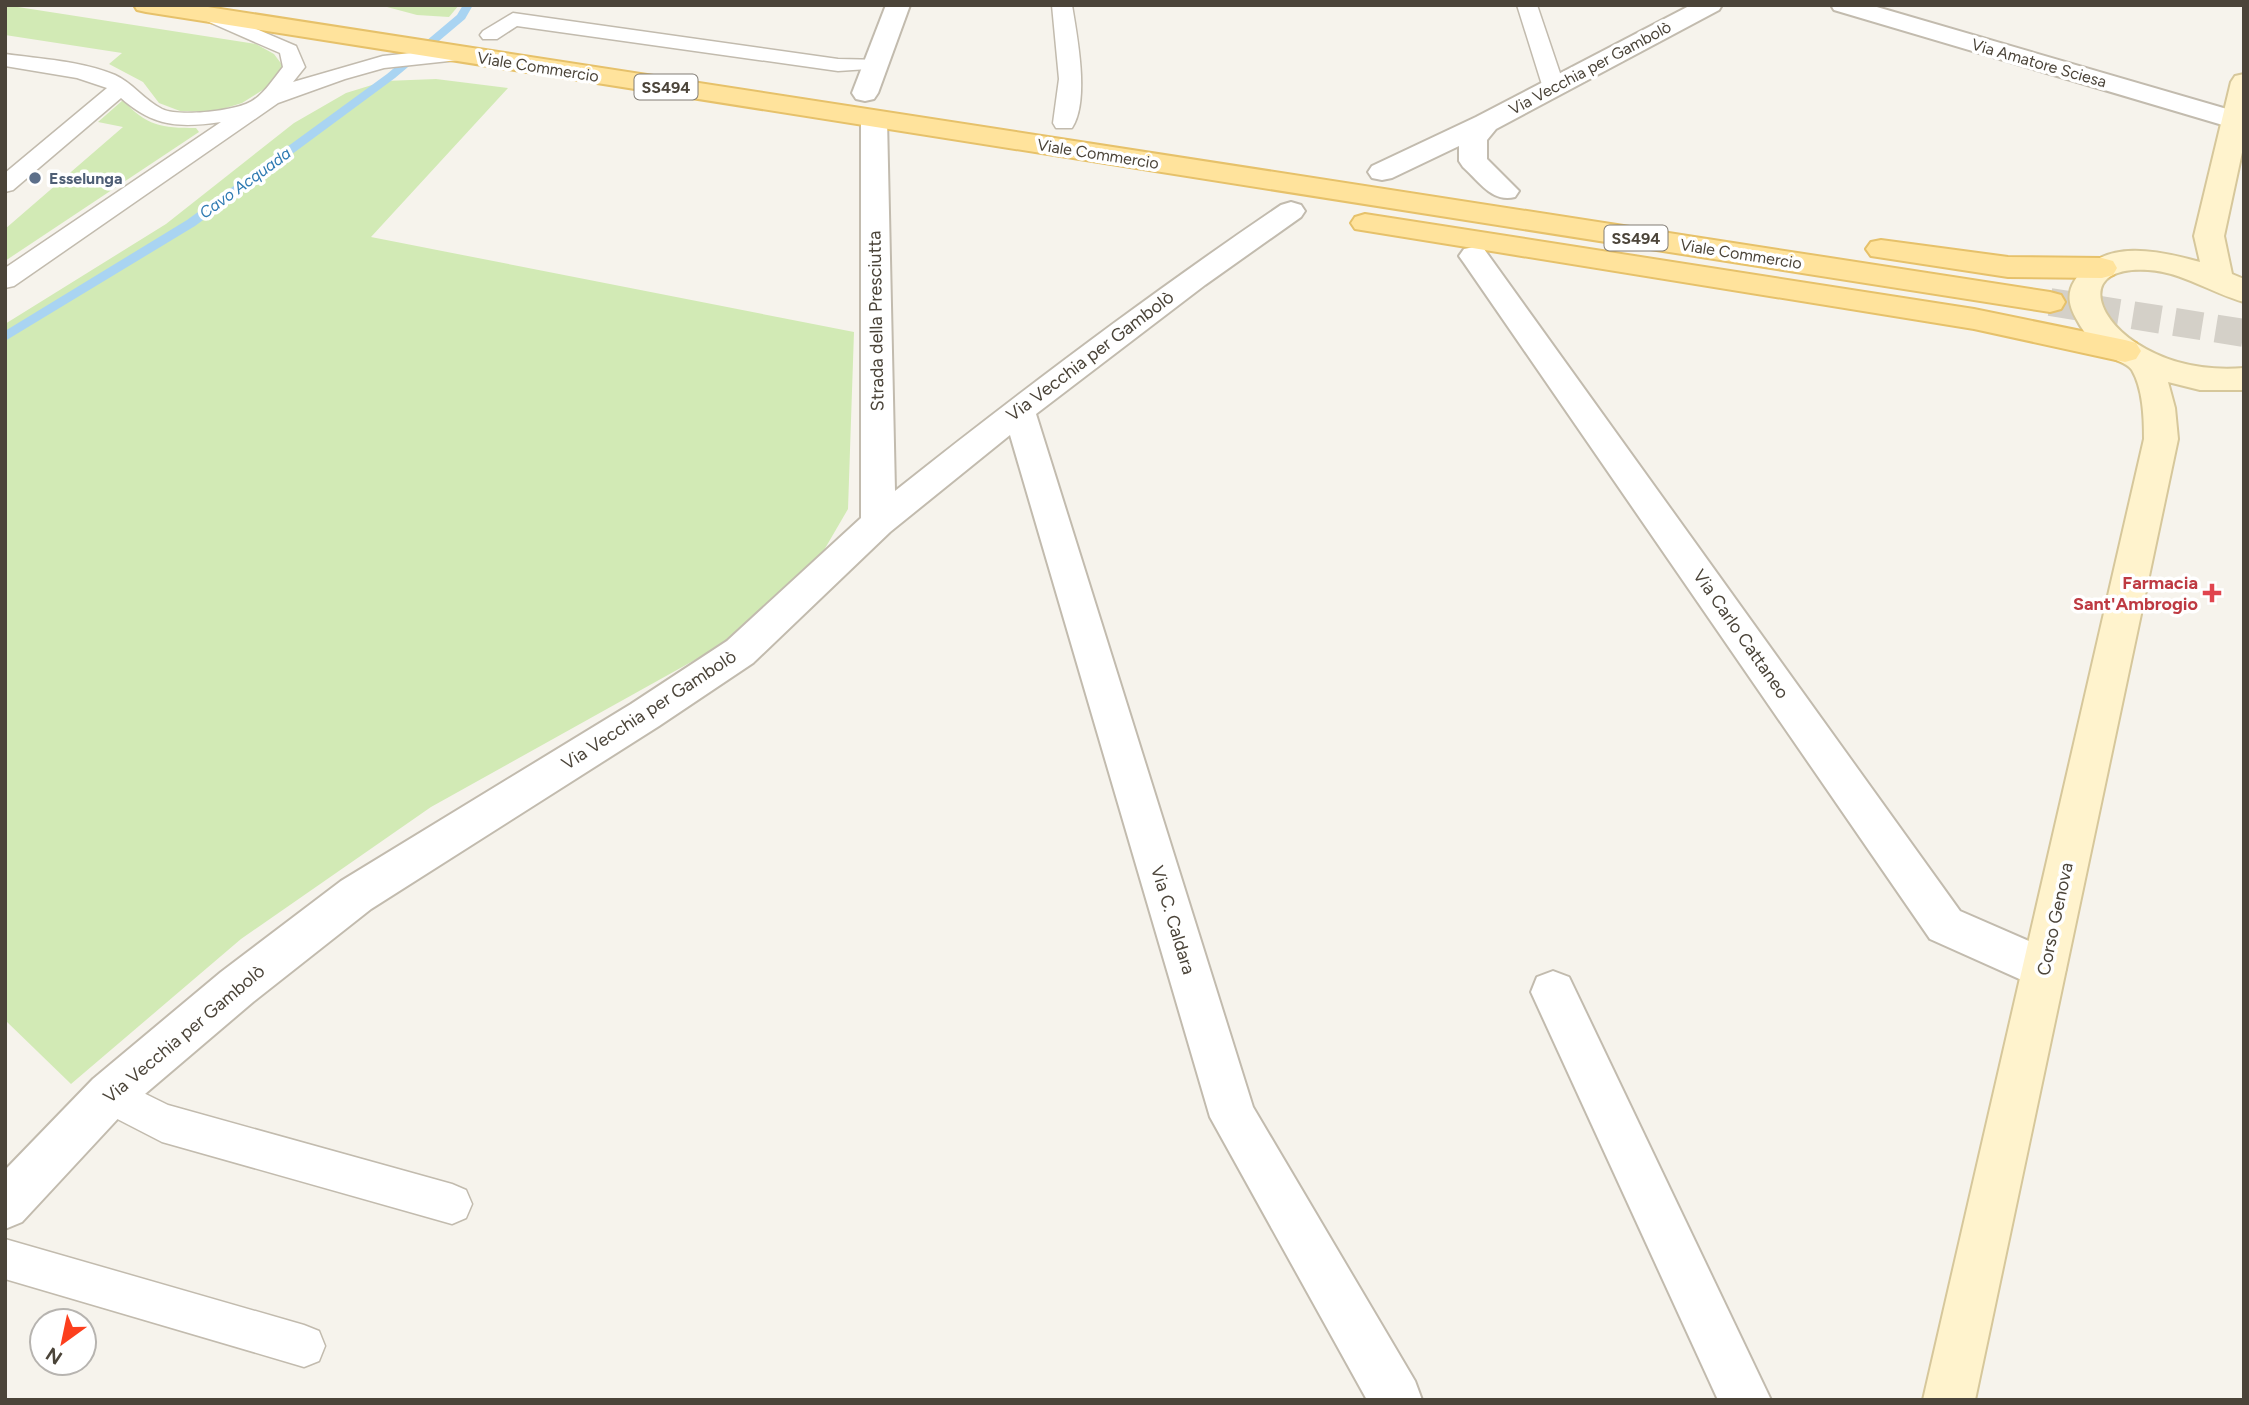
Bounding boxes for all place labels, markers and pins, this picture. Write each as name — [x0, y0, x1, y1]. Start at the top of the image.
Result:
place label: Esselunga — [49, 169, 122, 188]
marker: Esselunga — [27, 170, 43, 186]
place label: Farmacia Sant'Ambrogio — [2073, 572, 2198, 615]
marker: Farmacia Sant'Ambrogio — [2204, 585, 2220, 601]

